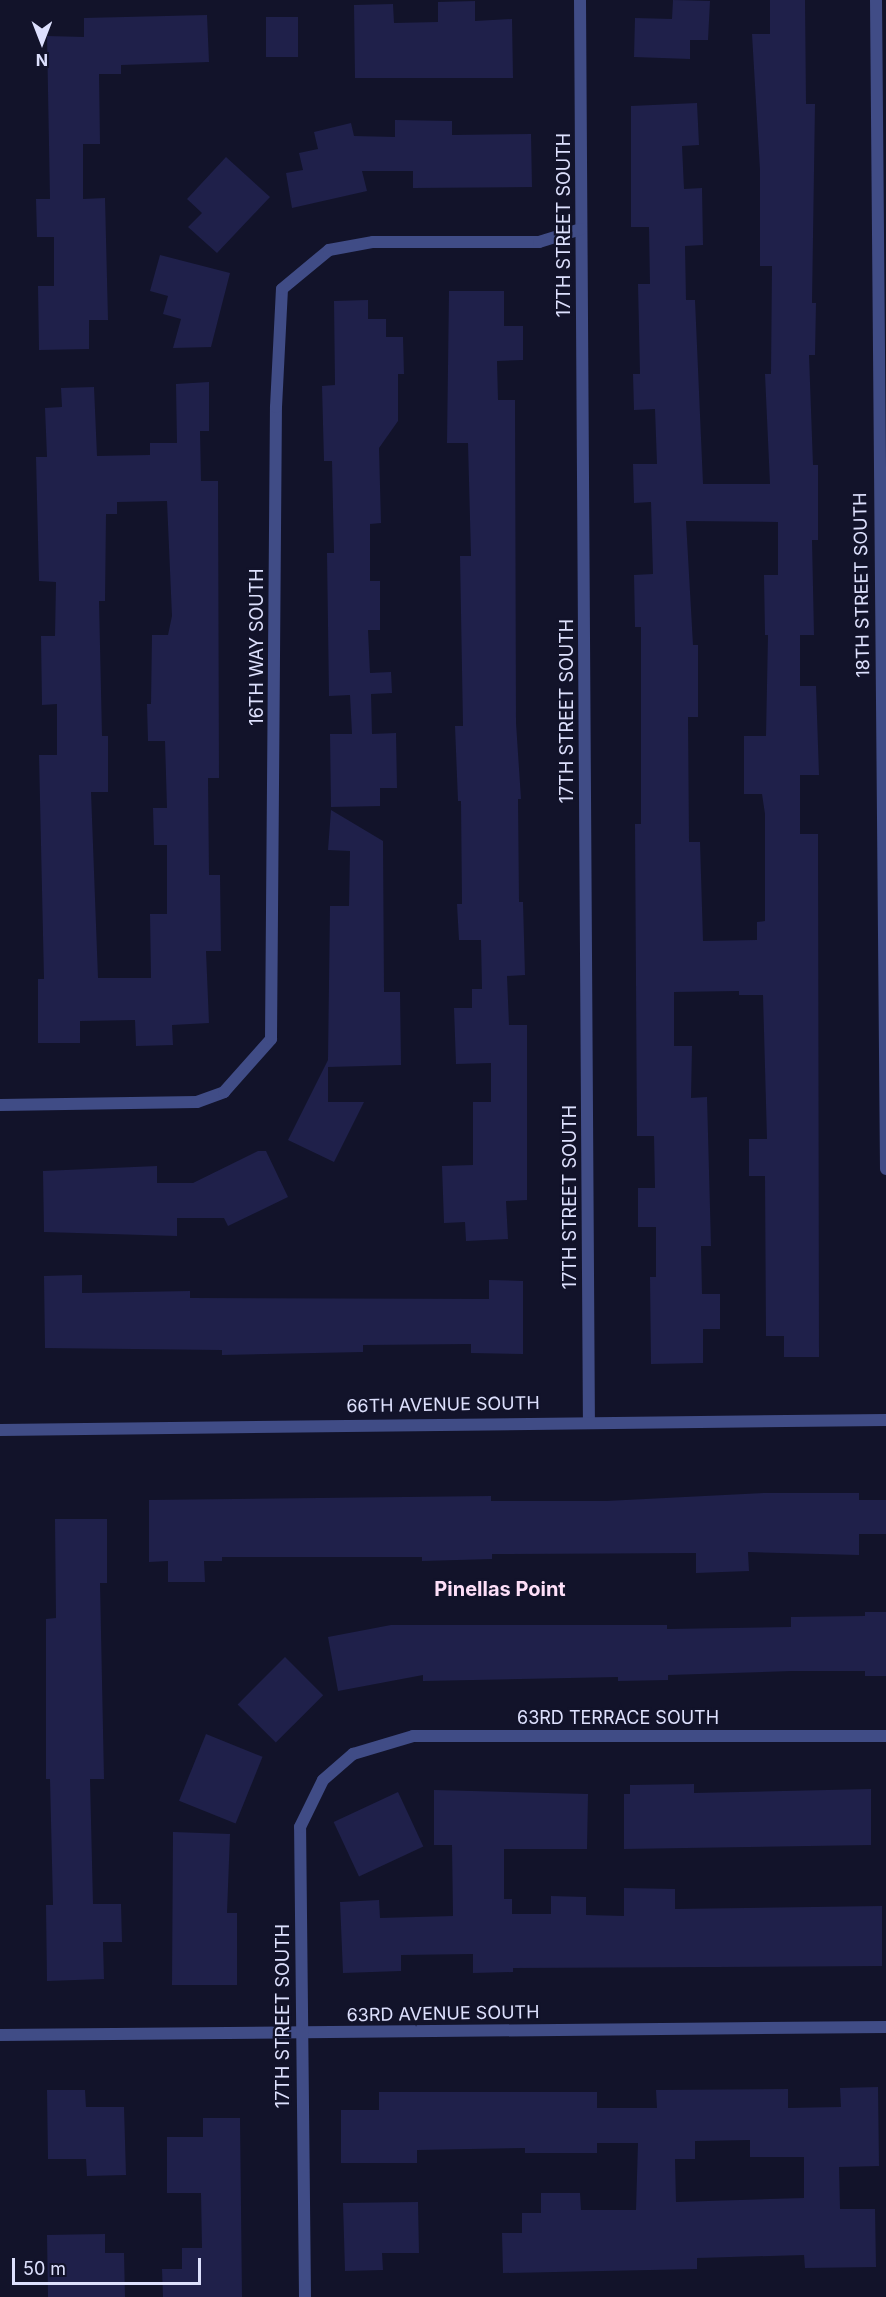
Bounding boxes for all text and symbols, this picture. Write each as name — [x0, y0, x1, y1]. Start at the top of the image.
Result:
north arrow — [12, 12, 72, 72]
text: N — [36, 50, 48, 70]
street label: 17TH STREET SOUTH — [553, 133, 575, 317]
street label: 18TH STREET SOUTH — [850, 492, 874, 678]
street label: 16TH WAY SOUTH — [246, 568, 268, 726]
street label: 17TH STREET SOUTH — [556, 619, 578, 803]
street label: 17TH STREET SOUTH — [559, 1105, 581, 1289]
street label: 66TH AVENUE SOUTH — [346, 1393, 540, 1417]
district label: Pinellas Point — [434, 1577, 566, 1601]
street label: 63RD TERRACE SOUTH — [517, 1707, 719, 1729]
street label: 17TH STREET SOUTH — [272, 1924, 294, 2108]
street label: 63RD AVENUE SOUTH — [346, 2002, 540, 2026]
scale bar — [15, 2246, 204, 2284]
text: 50 m — [23, 2258, 66, 2279]

